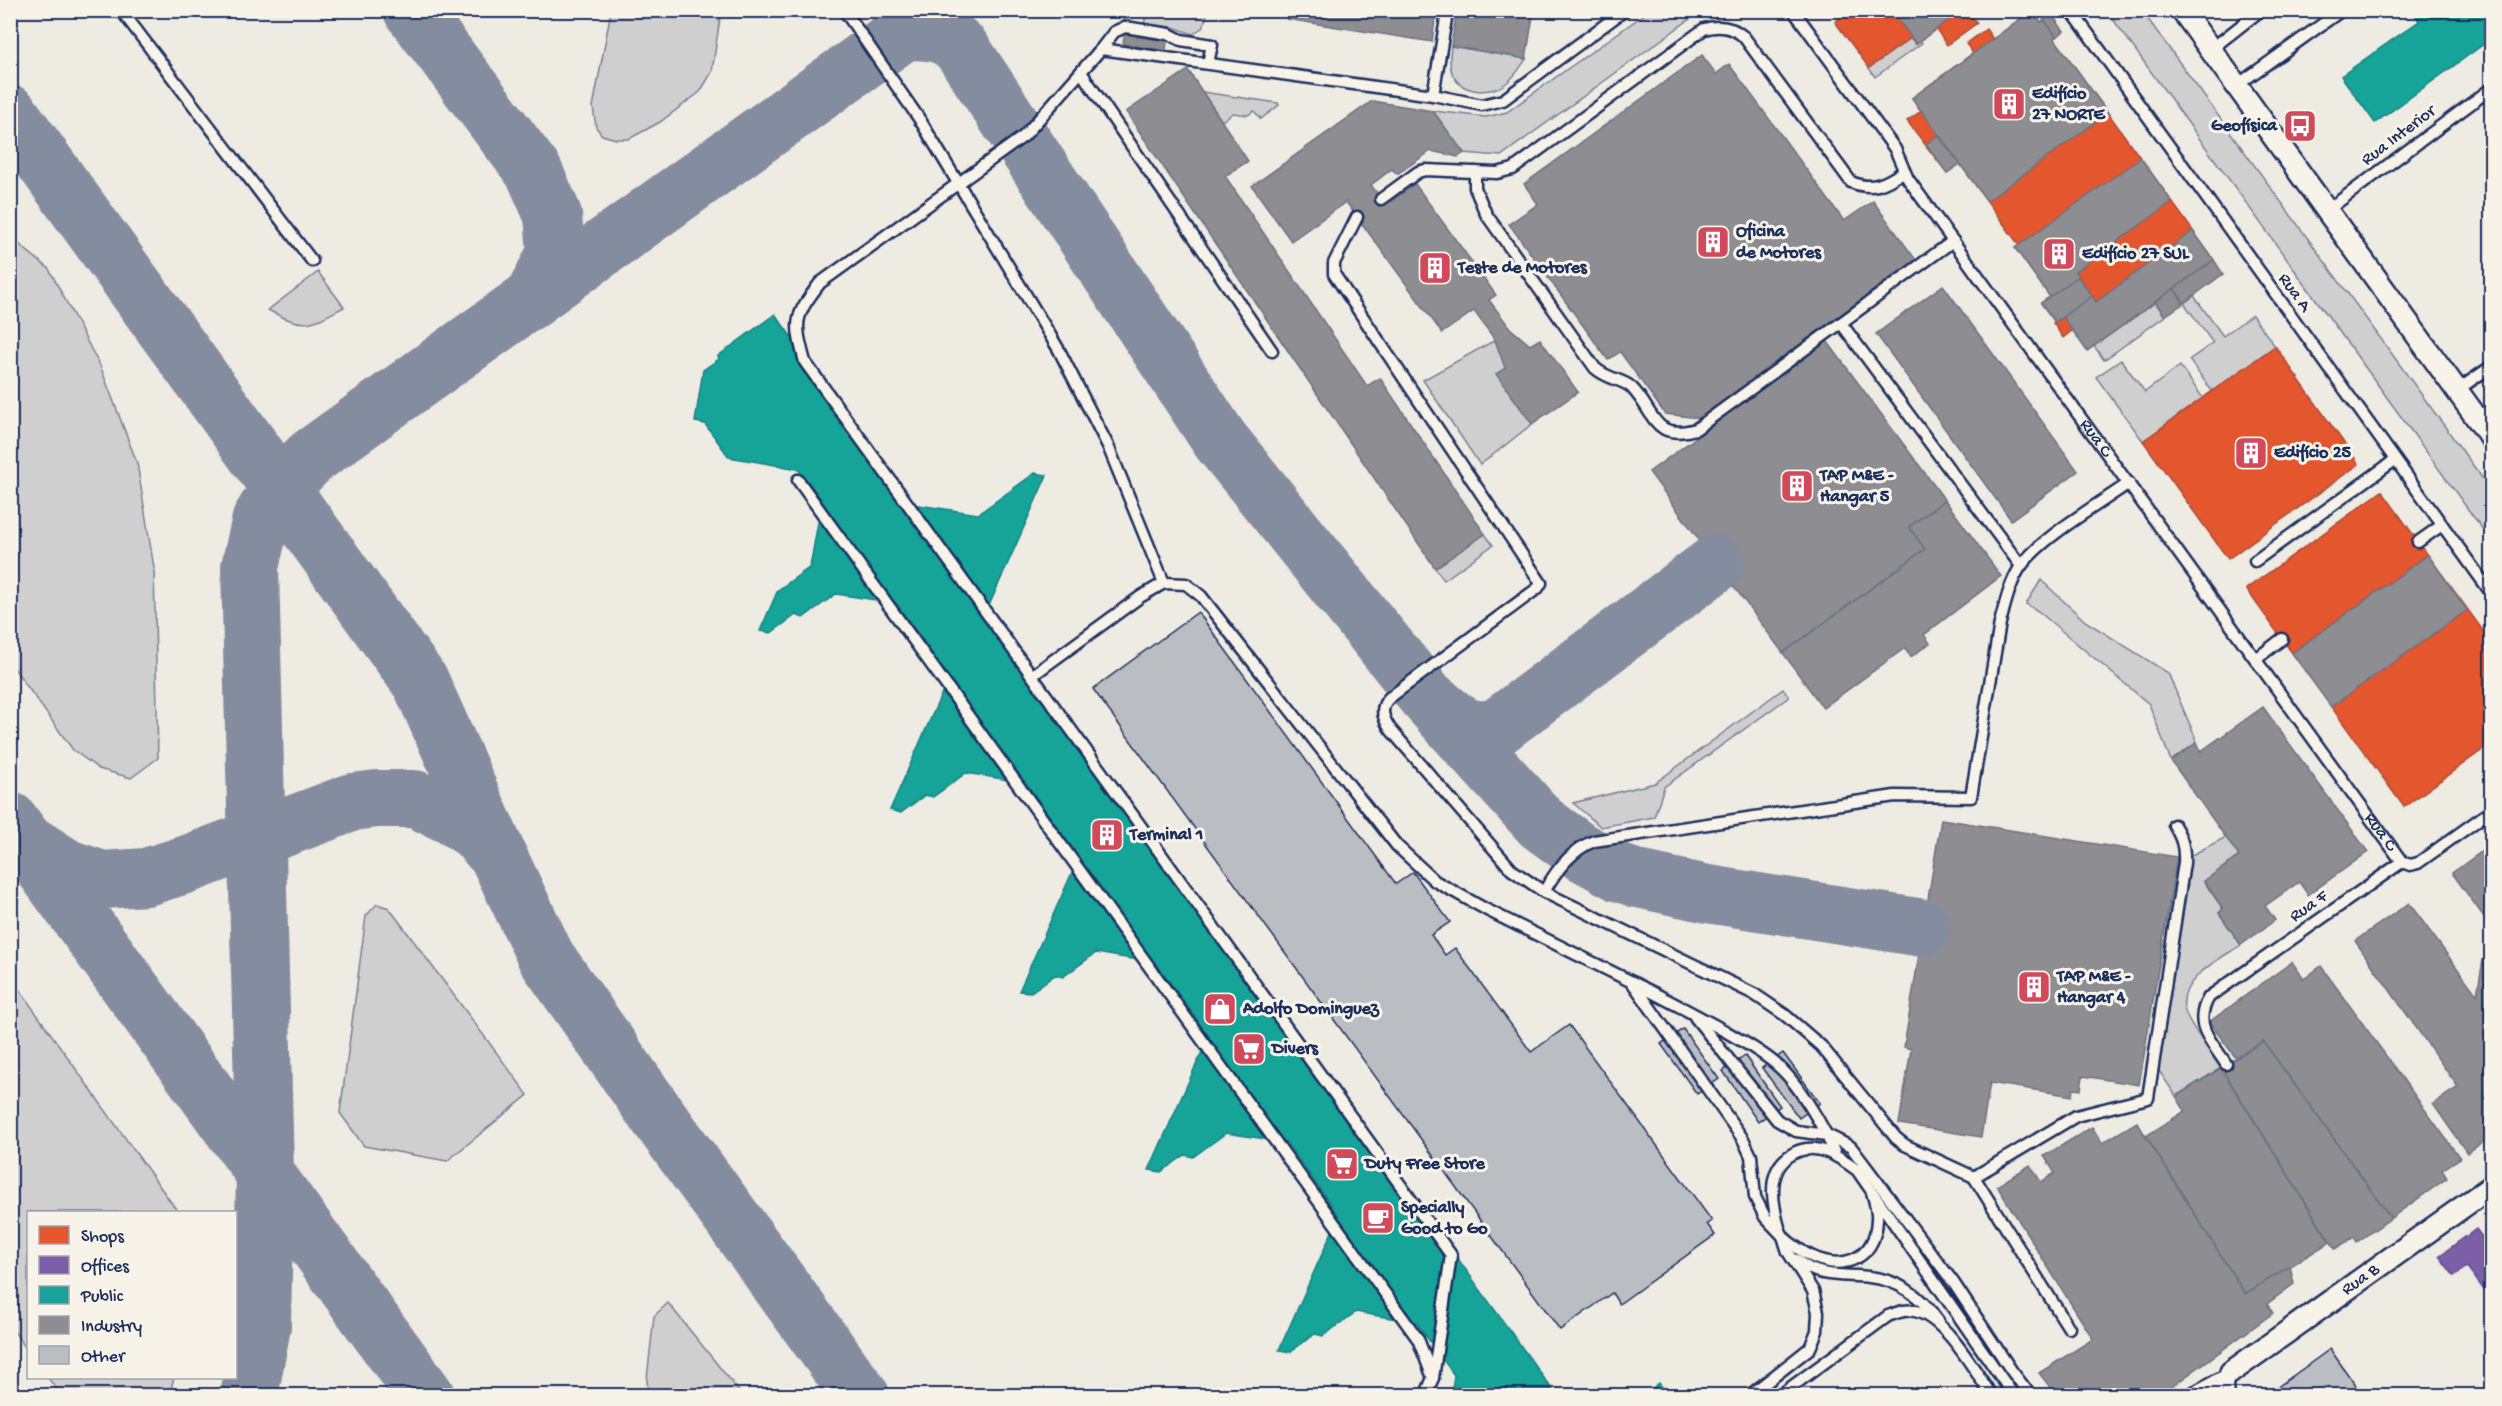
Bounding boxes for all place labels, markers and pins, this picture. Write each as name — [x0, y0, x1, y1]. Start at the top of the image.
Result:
place label: Edifício 27 NORTE — [2032, 84, 2106, 126]
building icon: Edifício 27 NORTE — [1991, 86, 2027, 122]
bus stop icon: Geofísica — [2282, 108, 2318, 144]
place label: Geofísica — [2211, 116, 2278, 137]
place label: Oficina de Motores — [1736, 222, 1822, 264]
building icon: Oficina de Motores — [1695, 224, 1731, 260]
building icon: Edifício 27 SUL — [2041, 236, 2077, 272]
place label: Edifício 27 SUL — [2082, 244, 2190, 265]
building icon: Teste de Motores — [1417, 250, 1453, 286]
place label: Teste de Motores — [1456, 258, 1588, 279]
building icon: Edifício 25 — [2233, 435, 2269, 471]
place label: Edifício 25 — [2274, 443, 2352, 464]
place label: TAP M&E - Hangar 5 — [1818, 466, 1894, 508]
building icon: TAP M&E - Hangar 5 — [1779, 468, 1815, 504]
building icon: Terminal 1 — [1089, 817, 1125, 853]
place label: Terminal 1 — [1128, 825, 1203, 846]
place label: TAP M&E - Hangar 4 — [2055, 967, 2131, 1009]
building icon: TAP M&E - Hangar 4 — [2016, 969, 2052, 1005]
shop icon: Adolfo Dominguez — [1202, 991, 1238, 1027]
place label: Adolfo Dominguez — [1242, 999, 1380, 1020]
supermarket icon: Divers — [1231, 1031, 1267, 1067]
place label: Divers — [1270, 1039, 1319, 1060]
supermarket icon: Duty Free Store — [1324, 1146, 1360, 1182]
place label: Duty Free Store — [1363, 1154, 1485, 1175]
place label: Specially Good to Go — [1401, 1198, 1488, 1240]
cafe icon: Specially Good to Go — [1360, 1200, 1396, 1236]

